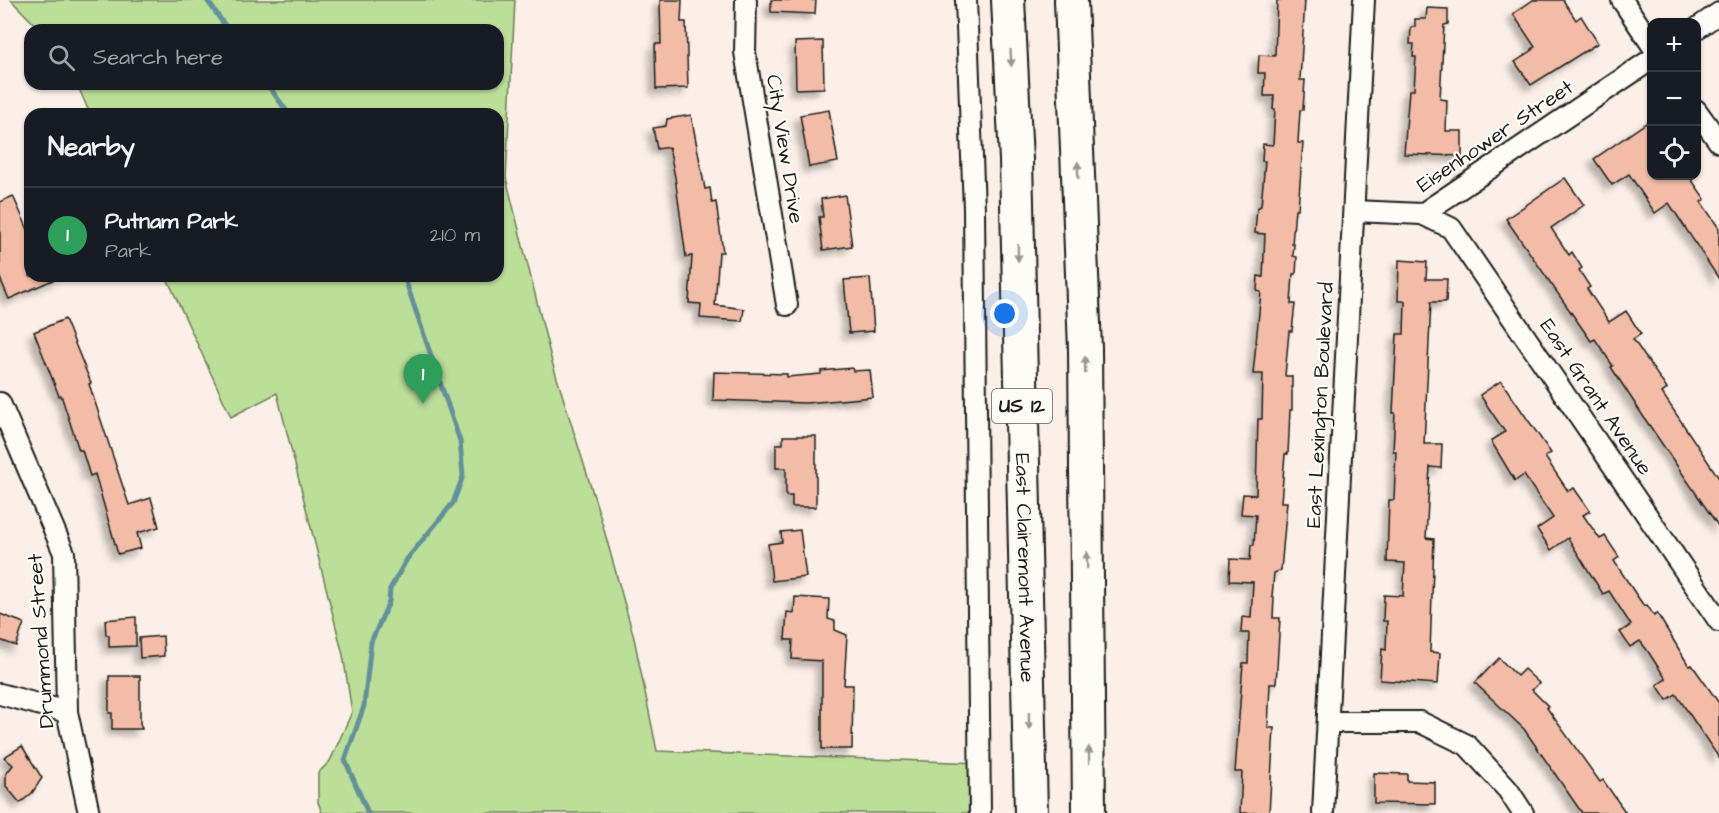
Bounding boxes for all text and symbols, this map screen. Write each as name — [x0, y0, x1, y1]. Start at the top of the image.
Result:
map controls — [1647, 18, 1701, 180]
button: + — [1647, 18, 1701, 72]
search box — [24, 24, 504, 90]
icon: search — [45, 41, 78, 74]
text: Search here — [93, 42, 223, 73]
one-way arrow — [1007, 49, 1016, 68]
street label: Eisenhower Street — [1411, 72, 1580, 199]
button: − — [1647, 72, 1701, 126]
street label: City View Drive — [757, 73, 811, 226]
button: locate — [1647, 126, 1701, 180]
text: Nearby — [48, 129, 135, 165]
one-way arrow — [1073, 160, 1082, 179]
text: Putnam Park — [105, 206, 238, 237]
text: 1 — [66, 221, 69, 249]
text: 210 m — [430, 221, 480, 249]
text: Park — [105, 237, 151, 265]
one-way arrow — [1013, 244, 1023, 263]
street label: East Lexington Boulevard — [1299, 281, 1343, 529]
your location — [990, 299, 1019, 328]
street label: East Grant Avenue — [1533, 313, 1659, 481]
pin: 1 — [404, 354, 442, 404]
one-way arrow — [1080, 355, 1090, 374]
road number: US 12 — [992, 389, 1052, 423]
street label: East Clairemont Avenue — [1008, 453, 1042, 683]
one-way arrow — [1082, 550, 1092, 569]
street label: Drummond Street — [20, 552, 62, 729]
one-way arrow — [1024, 712, 1034, 731]
one-way arrow — [1084, 745, 1094, 764]

